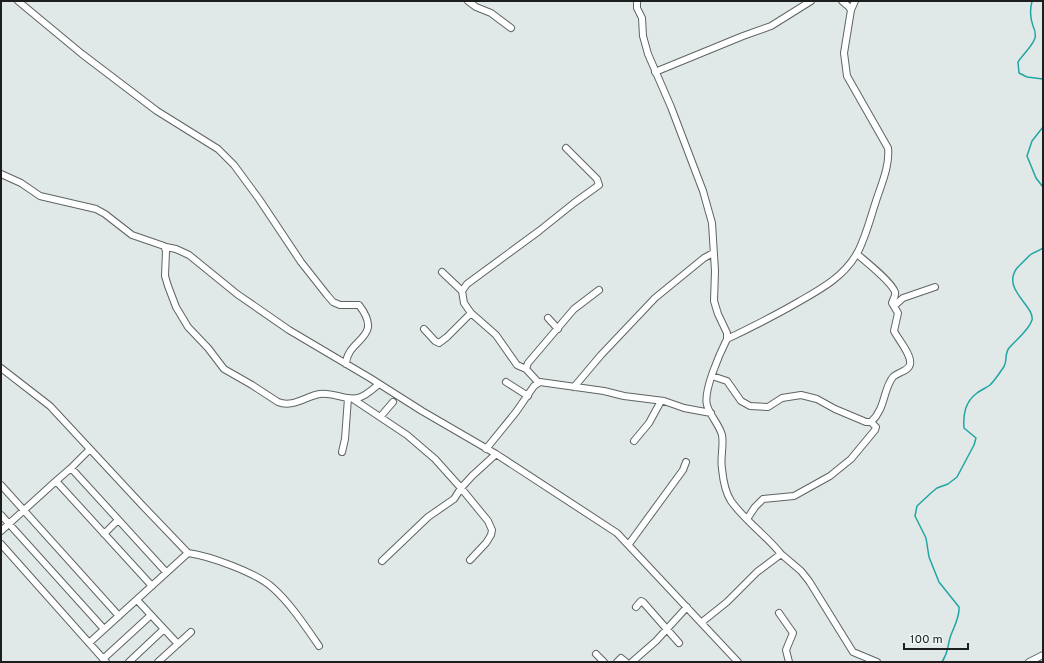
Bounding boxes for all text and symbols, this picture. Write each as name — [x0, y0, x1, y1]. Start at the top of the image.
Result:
scale bar — [904, 625, 968, 651]
text: 100 m — [910, 632, 943, 648]

